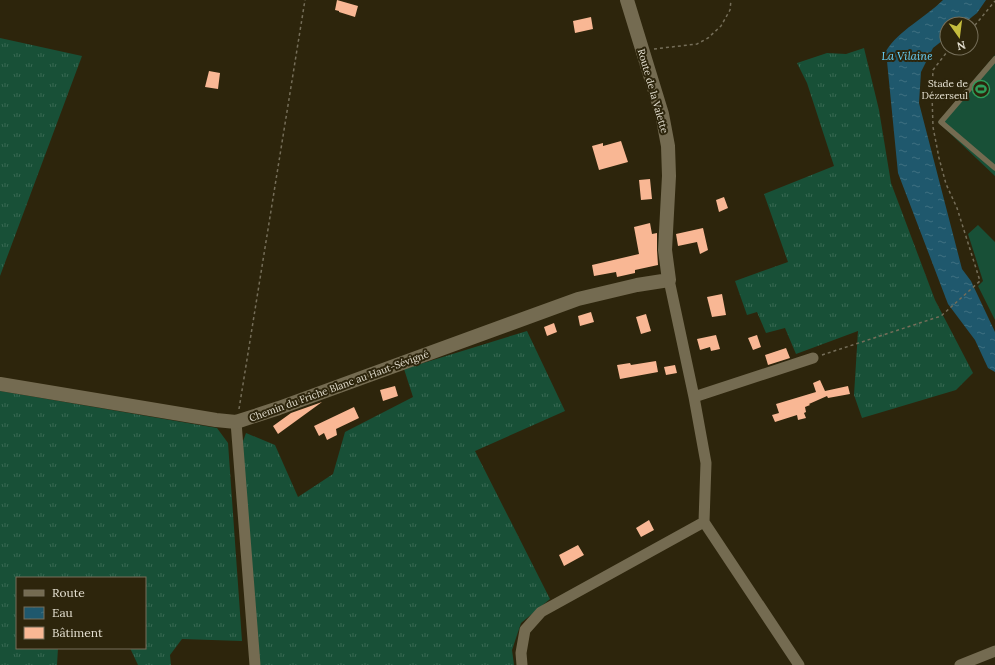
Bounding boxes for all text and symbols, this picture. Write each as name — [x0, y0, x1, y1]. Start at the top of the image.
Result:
north arrow — [939, 16, 979, 56]
text: N — [955, 38, 967, 54]
street label: Route de la Valette — [635, 47, 671, 135]
water label: La Vilaine — [882, 49, 932, 63]
place label: Stade de Dézerseul — [922, 77, 969, 102]
sports icon: Stade de Dézerseul — [971, 79, 991, 99]
street label: Chemin du Friche Blanc au Haut-Sévigné — [247, 347, 431, 425]
legend — [16, 577, 146, 649]
text: Route — [52, 585, 85, 600]
text: Eau — [52, 605, 73, 620]
text: Bâtiment — [52, 625, 103, 640]

